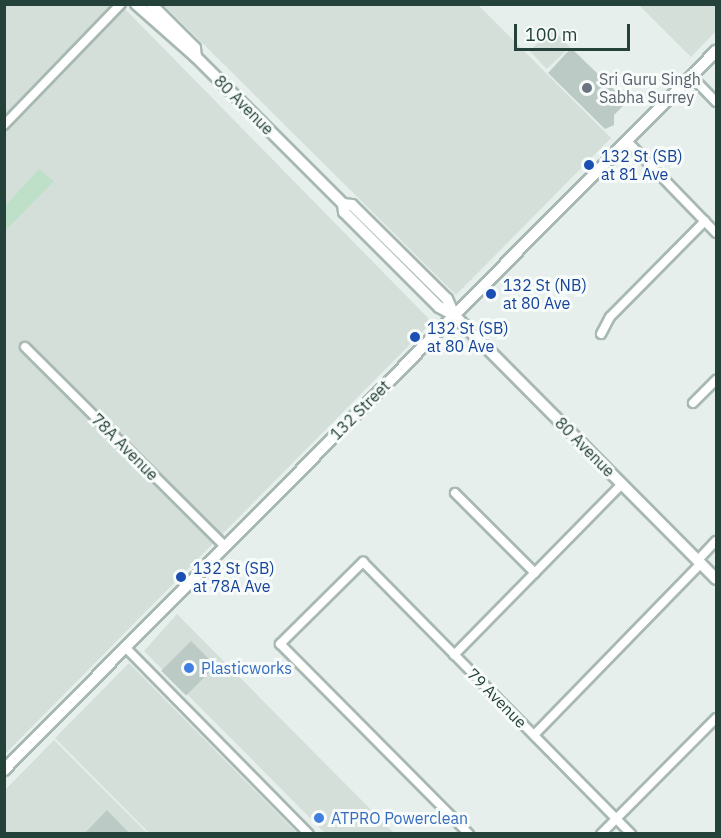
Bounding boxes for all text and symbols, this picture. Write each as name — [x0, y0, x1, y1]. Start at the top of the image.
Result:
scale bar — [517, 12, 632, 50]
text: 100 m — [525, 23, 577, 46]
place label: Sri Guru Singh Sabha Surrey — [599, 69, 701, 107]
street label: 80 Avenue — [210, 71, 278, 139]
marker: Sri Guru Singh Sabha Surrey — [580, 81, 594, 95]
place label: 132 St (SB) at 81 Ave — [601, 146, 683, 184]
marker: 132 St (SB) at 81 Ave — [582, 158, 596, 172]
place label: 132 St (NB) at 80 Ave — [503, 275, 587, 313]
marker: 132 St (NB) at 80 Ave — [484, 287, 498, 301]
place label: 132 St (SB) at 80 Ave — [427, 318, 509, 356]
marker: 132 St (SB) at 80 Ave — [408, 330, 422, 344]
street label: 132 Street — [326, 376, 394, 444]
street label: 78A Avenue — [88, 410, 162, 484]
street label: 80 Avenue — [551, 413, 619, 481]
place label: 132 St (SB) at 78A Ave — [193, 558, 275, 596]
marker: 132 St (SB) at 78A Ave — [174, 570, 188, 584]
place label: Plasticworks — [201, 658, 292, 678]
marker: Plasticworks — [182, 661, 196, 675]
street label: 79 Avenue — [463, 664, 531, 732]
place label: ATPRO Powerclean — [331, 808, 468, 828]
marker: ATPRO Powerclean — [312, 811, 326, 825]

